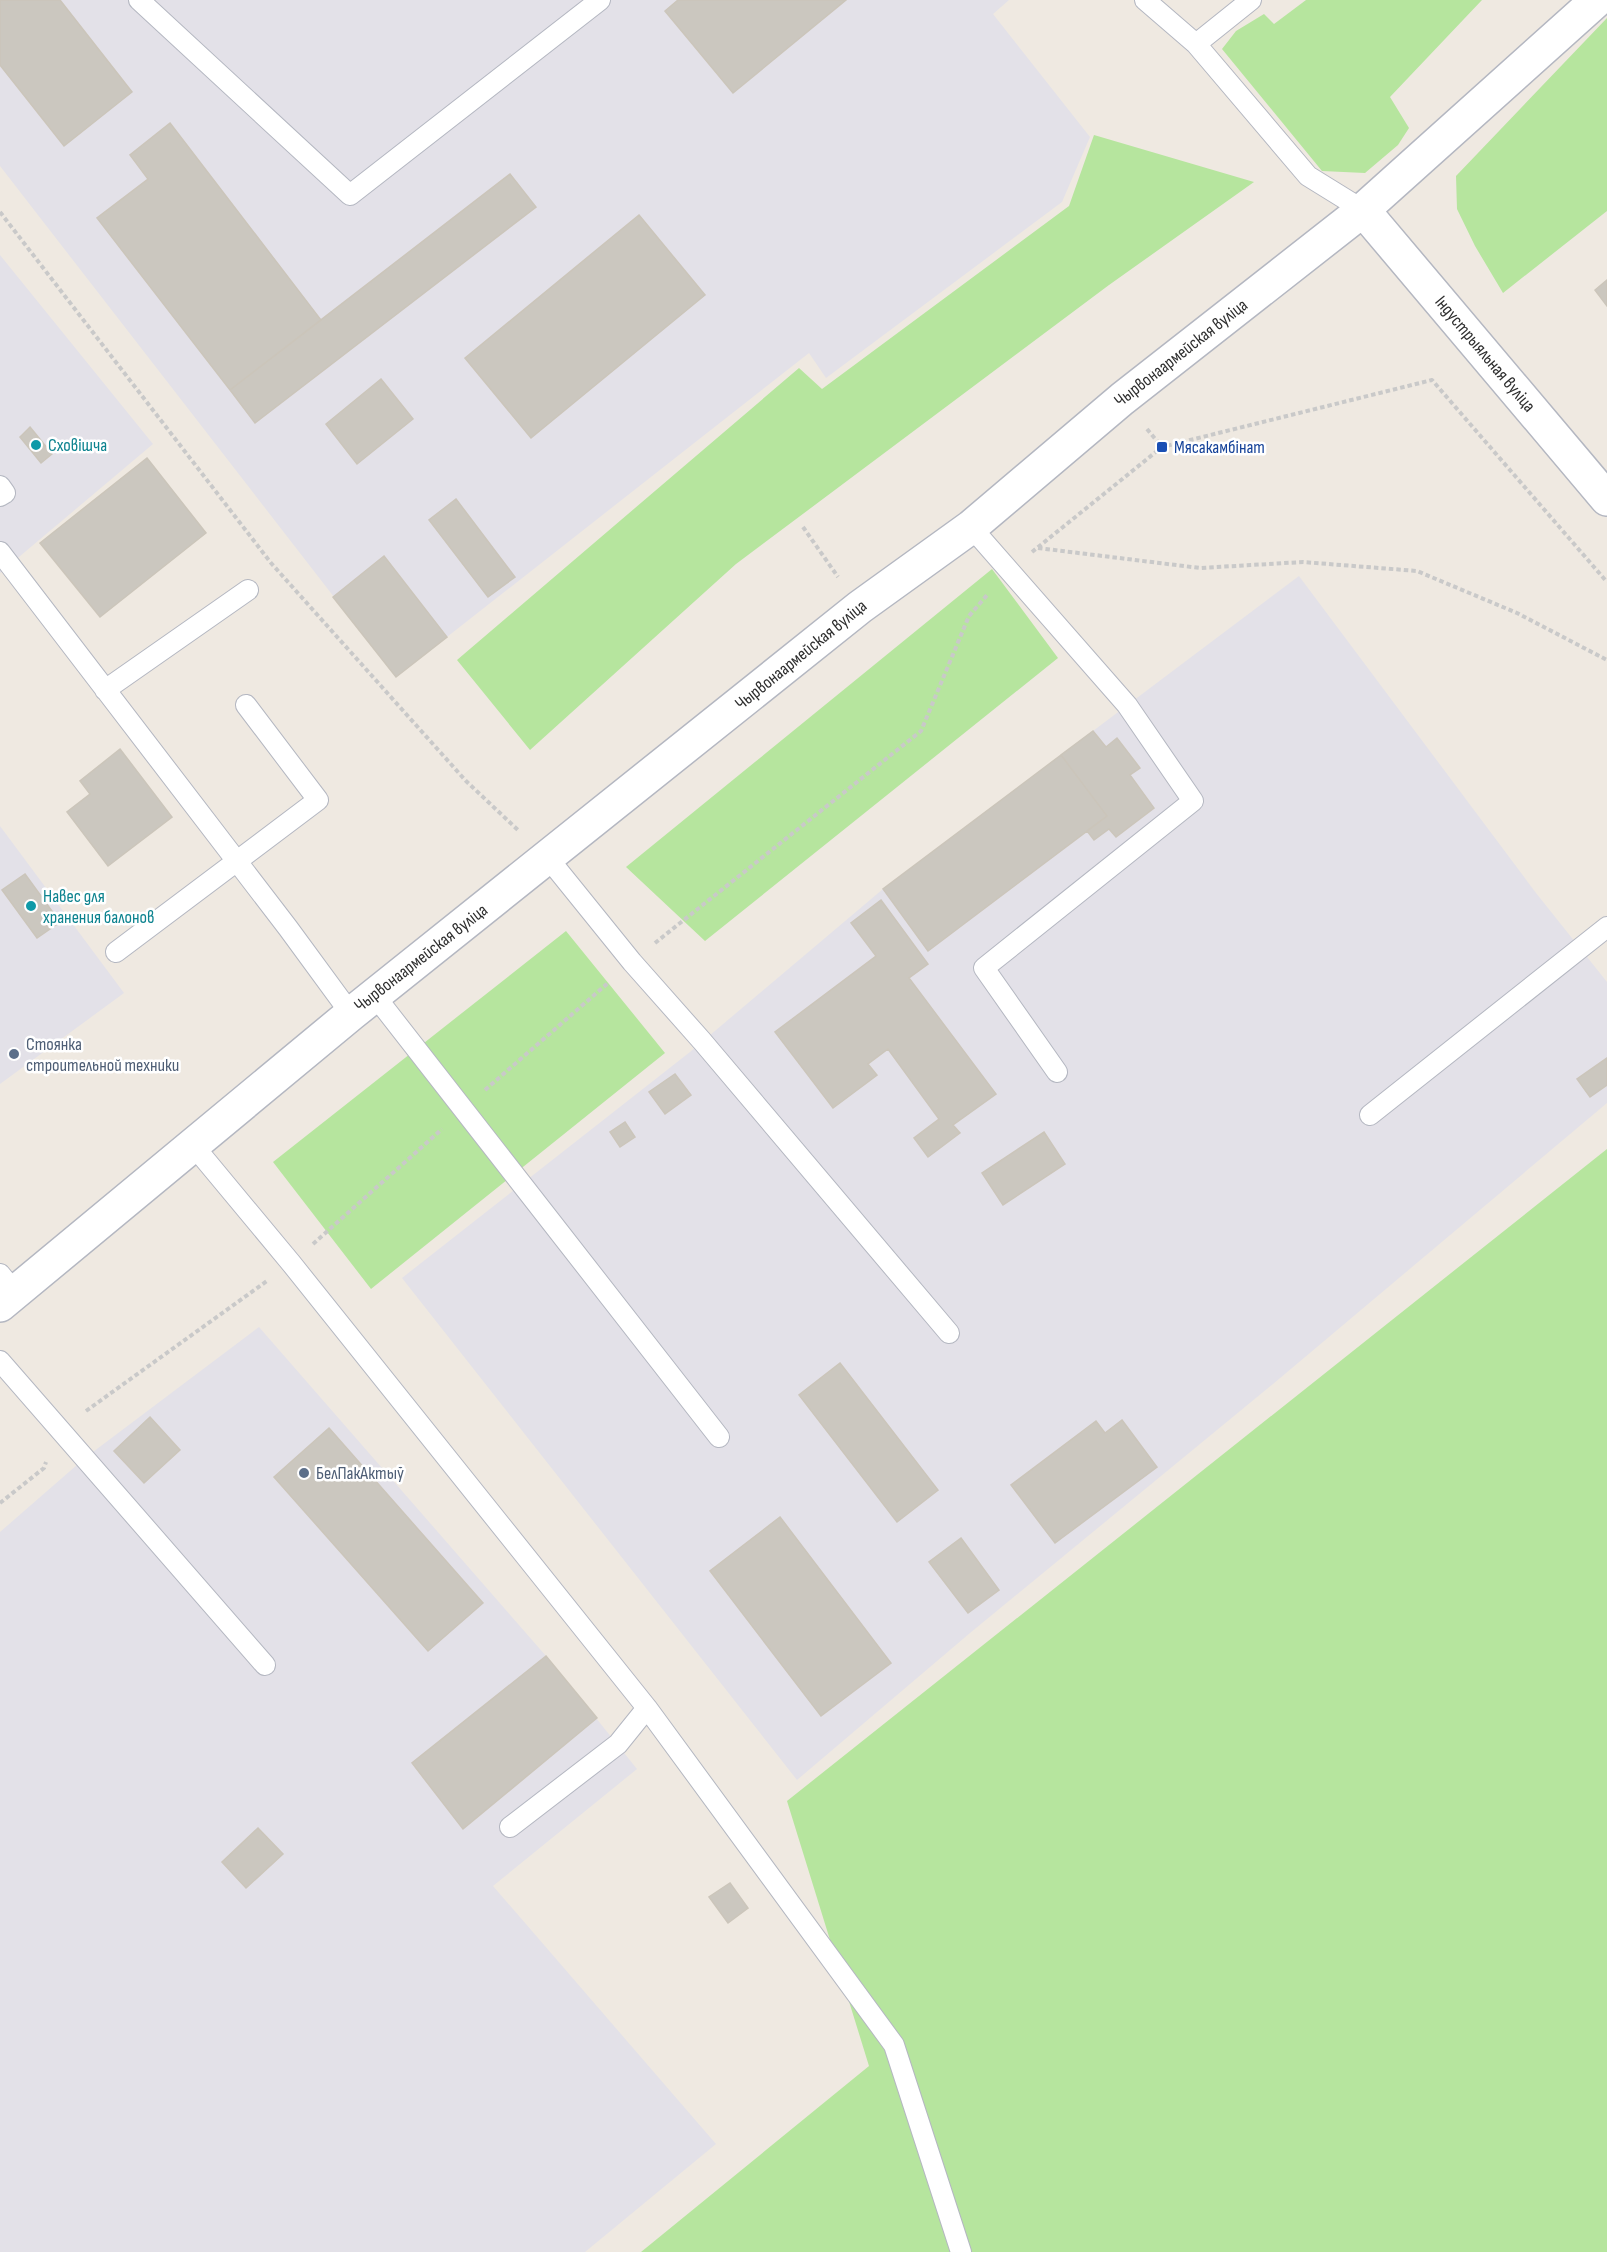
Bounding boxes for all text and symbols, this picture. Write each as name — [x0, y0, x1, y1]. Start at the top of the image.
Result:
street label: Індустрыяльная вуліца — [1430, 292, 1540, 416]
street label: Чырвонаармейская вуліца — [1110, 294, 1252, 411]
place label: Сховішча — [48, 435, 107, 456]
place label: Мясакамбінат — [1174, 437, 1265, 458]
marker: Сховішча — [29, 438, 43, 452]
marker: Мясакамбінат — [1155, 440, 1169, 454]
street label: Чырвонаармейская вуліца — [731, 595, 871, 714]
place label: Навес для хранения балонов — [43, 886, 155, 928]
marker: Навес для хранения балонов — [24, 899, 38, 913]
street label: Чырвонаармейская вуліца — [350, 899, 492, 1016]
place label: Стоянка строительной техники — [26, 1034, 179, 1076]
marker: Стоянка строительной техники — [7, 1047, 21, 1061]
place label: БелПакАктыў — [316, 1463, 404, 1484]
marker: БелПакАктыў — [297, 1466, 311, 1480]

